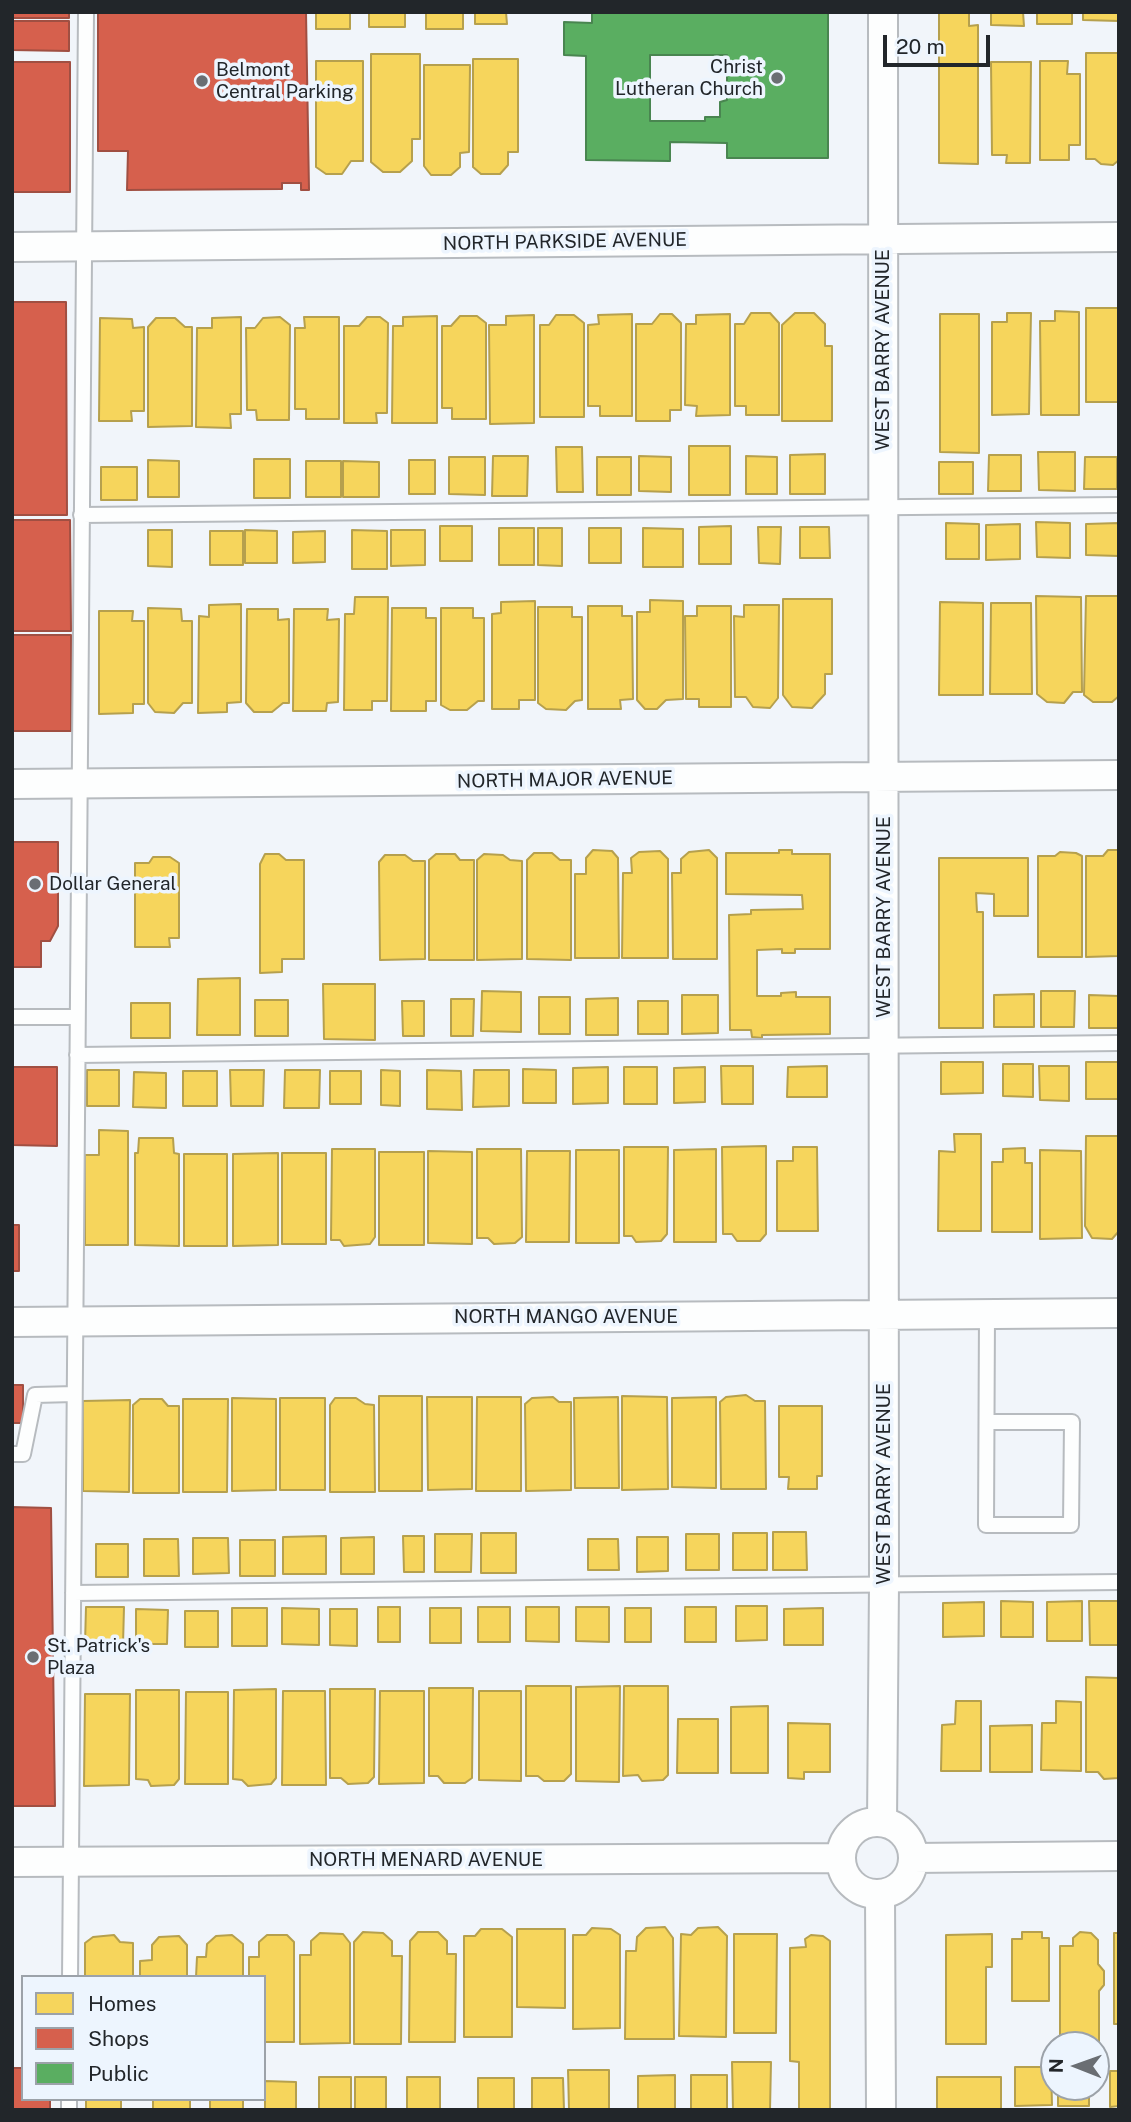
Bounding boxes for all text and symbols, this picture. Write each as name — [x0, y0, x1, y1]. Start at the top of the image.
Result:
scale bar — [886, 21, 993, 65]
text: 20 m — [896, 34, 945, 59]
place label: Christ Lutheran Church — [615, 56, 763, 100]
place label: Belmont Central Parking — [216, 59, 354, 103]
marker: Christ Lutheran Church — [769, 70, 785, 86]
marker: Belmont Central Parking — [194, 73, 210, 89]
street label: NORTH PARKSIDE AVENUE — [443, 228, 687, 256]
street label: WEST BARRY AVENUE — [872, 249, 894, 451]
street label: NORTH MAJOR AVENUE — [457, 767, 673, 793]
street label: WEST BARRY AVENUE — [873, 816, 895, 1018]
place label: Dollar General — [49, 873, 176, 895]
marker: Dollar General — [27, 876, 43, 892]
street label: NORTH MANGO AVENUE — [454, 1306, 678, 1328]
street label: WEST BARRY AVENUE — [873, 1383, 895, 1585]
place label: St. Patrick's Plaza — [47, 1635, 150, 1679]
marker: St. Patrick's Plaza — [25, 1649, 41, 1665]
street label: NORTH MENARD AVENUE — [309, 1849, 543, 1871]
legend — [21, 1975, 266, 2101]
text: Homes — [88, 1991, 156, 2016]
text: Shops — [88, 2026, 149, 2051]
north arrow — [1040, 2031, 1110, 2101]
text: N — [1045, 2058, 1067, 2073]
text: Public — [88, 2061, 149, 2086]

